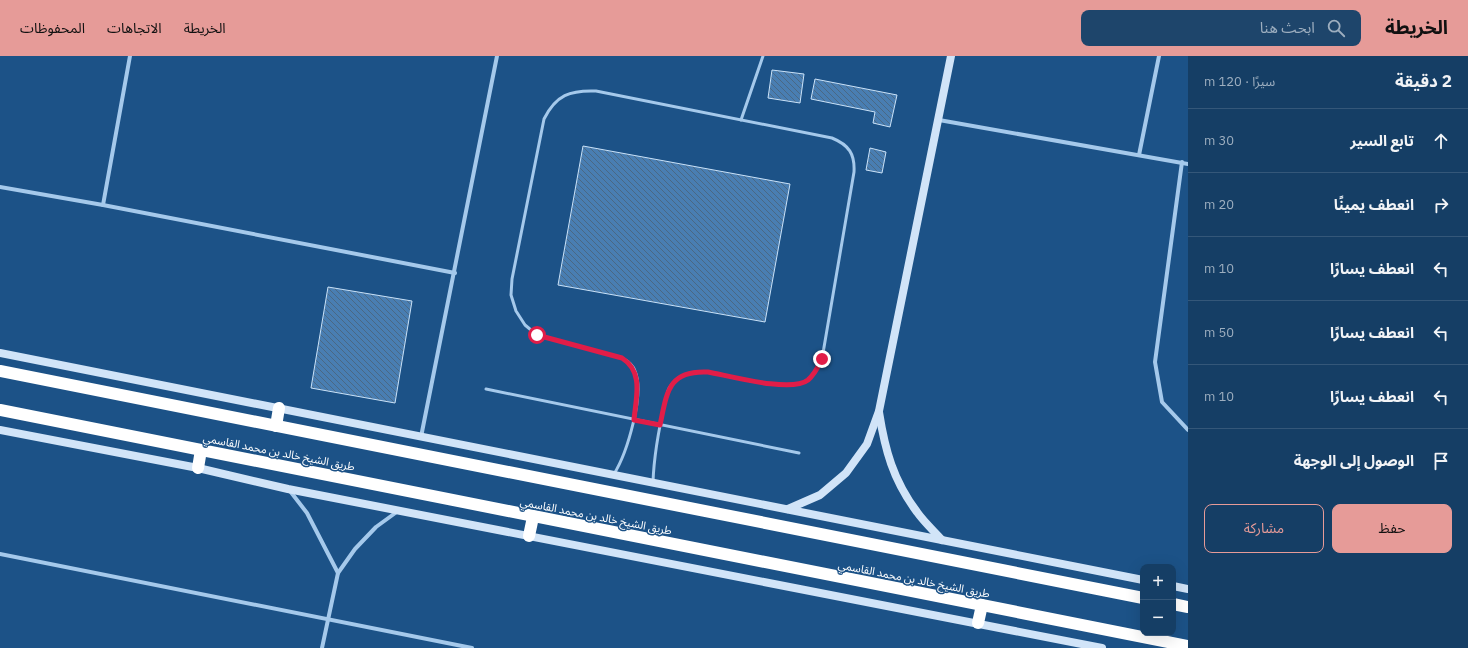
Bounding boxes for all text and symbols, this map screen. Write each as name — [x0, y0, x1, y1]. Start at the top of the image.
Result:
search box — [1081, 10, 1361, 46]
text: الخريطة — [1385, 15, 1448, 39]
icon: search — [1325, 17, 1347, 39]
text: ابحث هنا — [1260, 18, 1315, 37]
text: المحفوظات — [20, 19, 85, 37]
text: الاتجاهات — [107, 19, 162, 37]
text: الخريطة — [184, 19, 226, 37]
text: 2 دقيقة — [1395, 70, 1452, 92]
text: سيرًا · 120 m — [1204, 73, 1275, 90]
icon: ahead — [1430, 130, 1452, 152]
text: تابع السير — [1350, 131, 1414, 150]
text: 30 m — [1204, 132, 1234, 149]
icon: right — [1430, 194, 1452, 216]
text: انعطف يمينًا — [1334, 195, 1414, 214]
text: 20 m — [1204, 196, 1234, 213]
icon: left — [1430, 258, 1452, 280]
text: انعطف يسارًا — [1330, 259, 1414, 278]
text: 10 m — [1204, 260, 1234, 277]
icon: left — [1430, 322, 1452, 344]
text: انعطف يسارًا — [1330, 323, 1414, 342]
text: 50 m — [1204, 324, 1234, 341]
route start — [528, 326, 546, 344]
route end — [813, 350, 831, 368]
icon: left — [1430, 386, 1452, 408]
text: انعطف يسارًا — [1330, 387, 1414, 406]
text: 10 m — [1204, 388, 1234, 405]
street label: طريق الشيخ خالد بن محمد القاسمي — [201, 430, 356, 476]
icon: arrive — [1430, 450, 1452, 472]
text: الوصول إلى الوجهة — [1294, 451, 1414, 470]
street label: طريق الشيخ خالد بن محمد القاسمي — [518, 494, 673, 540]
button: مشاركة — [1204, 504, 1324, 553]
button: حفظ — [1332, 504, 1452, 553]
street label: طريق الشيخ خالد بن محمد القاسمي — [836, 557, 991, 603]
map controls — [1140, 564, 1176, 636]
button: + — [1140, 564, 1176, 600]
button: − — [1140, 600, 1176, 636]

